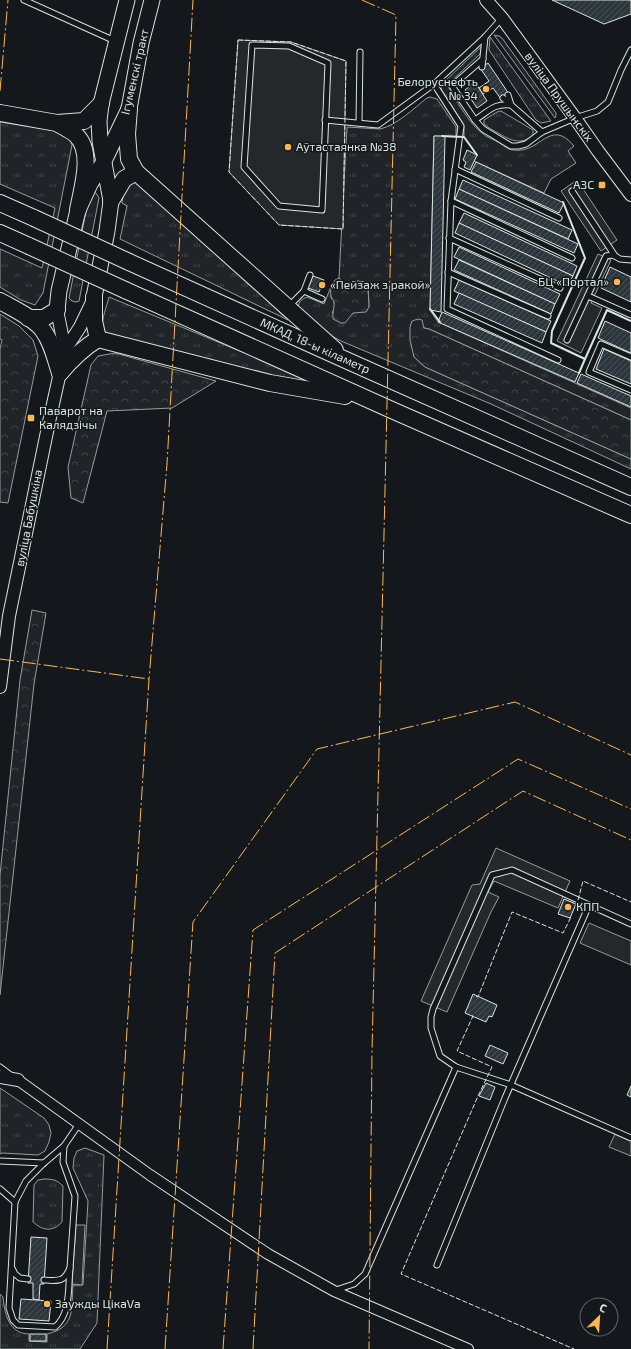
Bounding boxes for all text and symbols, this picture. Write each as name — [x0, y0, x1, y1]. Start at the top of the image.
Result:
street label: Ігуменскі тракт — [117, 28, 152, 116]
street label: вуліца Прушынскіх — [522, 49, 597, 145]
place label: Белоруснефть № 34 — [397, 74, 478, 102]
marker: Белоруснефть № 34 — [481, 84, 491, 94]
place label: Аўтастаянка №38 — [296, 139, 397, 154]
marker: Аўтастаянка №38 — [283, 142, 293, 152]
place label: АЗС — [573, 177, 594, 191]
marker: АЗС — [597, 180, 607, 190]
place label: БЦ «Портал» — [538, 274, 609, 288]
place label: «Пейзаж з ракой» — [330, 277, 431, 291]
marker: БЦ «Портал» — [612, 277, 622, 287]
marker: «Пейзаж з ракой» — [317, 280, 327, 290]
street label: МКАД, 18-ы кіламетр — [258, 315, 372, 376]
place label: Паварот на Калядзічы — [39, 403, 103, 431]
marker: Паварот на Калядзічы — [26, 413, 36, 423]
street label: вуліца Бабушкіна — [12, 468, 45, 568]
place label: КПП — [576, 899, 599, 913]
marker: КПП — [563, 902, 573, 912]
place label: Заужды ЦікаVа — [55, 1296, 141, 1311]
north arrow — [579, 1297, 619, 1337]
marker: Заужды ЦікаVа — [42, 1299, 52, 1309]
text: С — [598, 1300, 610, 1315]

